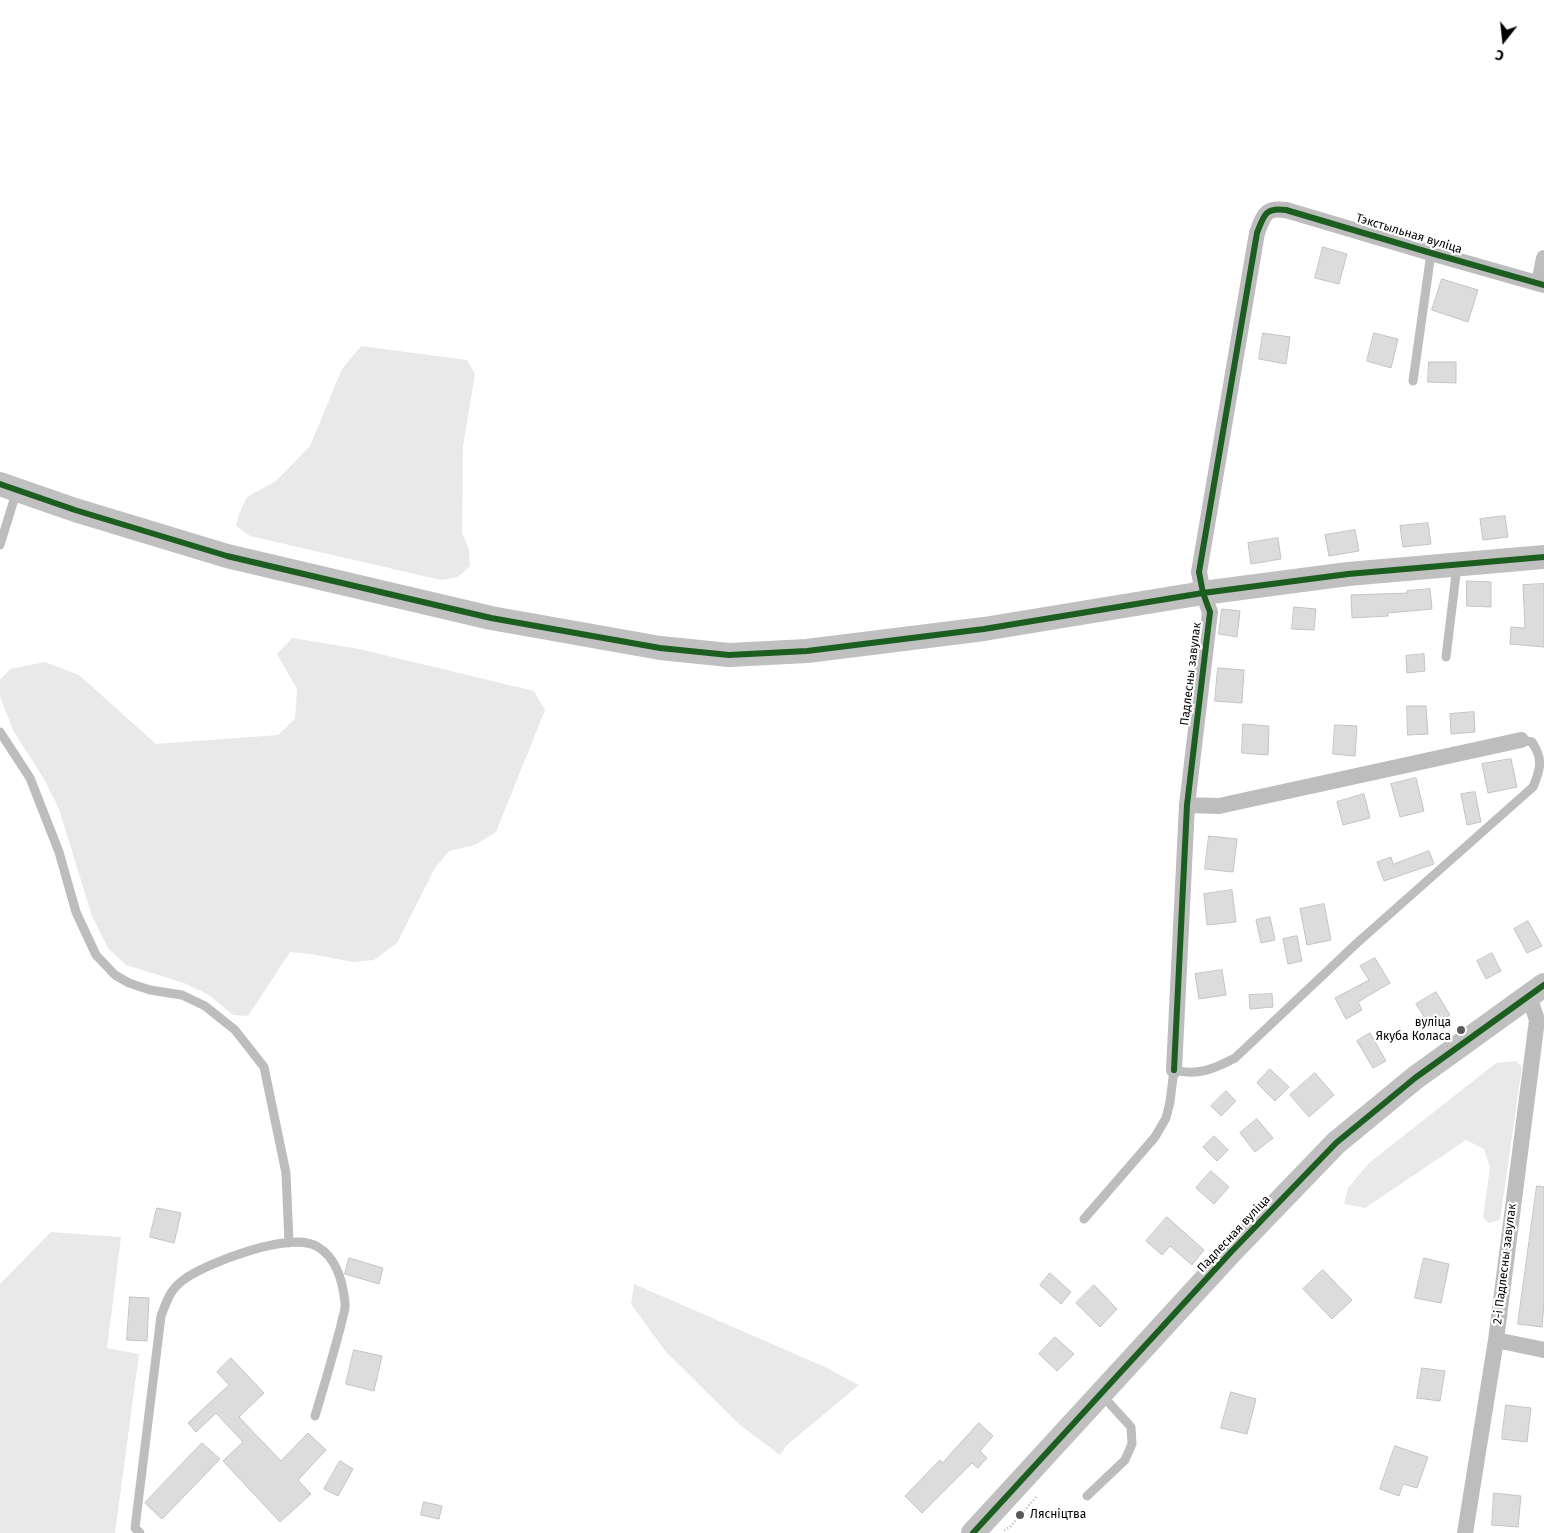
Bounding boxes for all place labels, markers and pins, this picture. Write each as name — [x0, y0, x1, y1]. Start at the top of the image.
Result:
place label: вуліца Якуба Коласа — [1376, 1016, 1451, 1044]
marker: вуліца Якуба Коласа — [1455, 1024, 1467, 1036]
place label: Лясніцтва — [1030, 1508, 1086, 1522]
marker: Лясніцтва — [1014, 1509, 1026, 1521]

